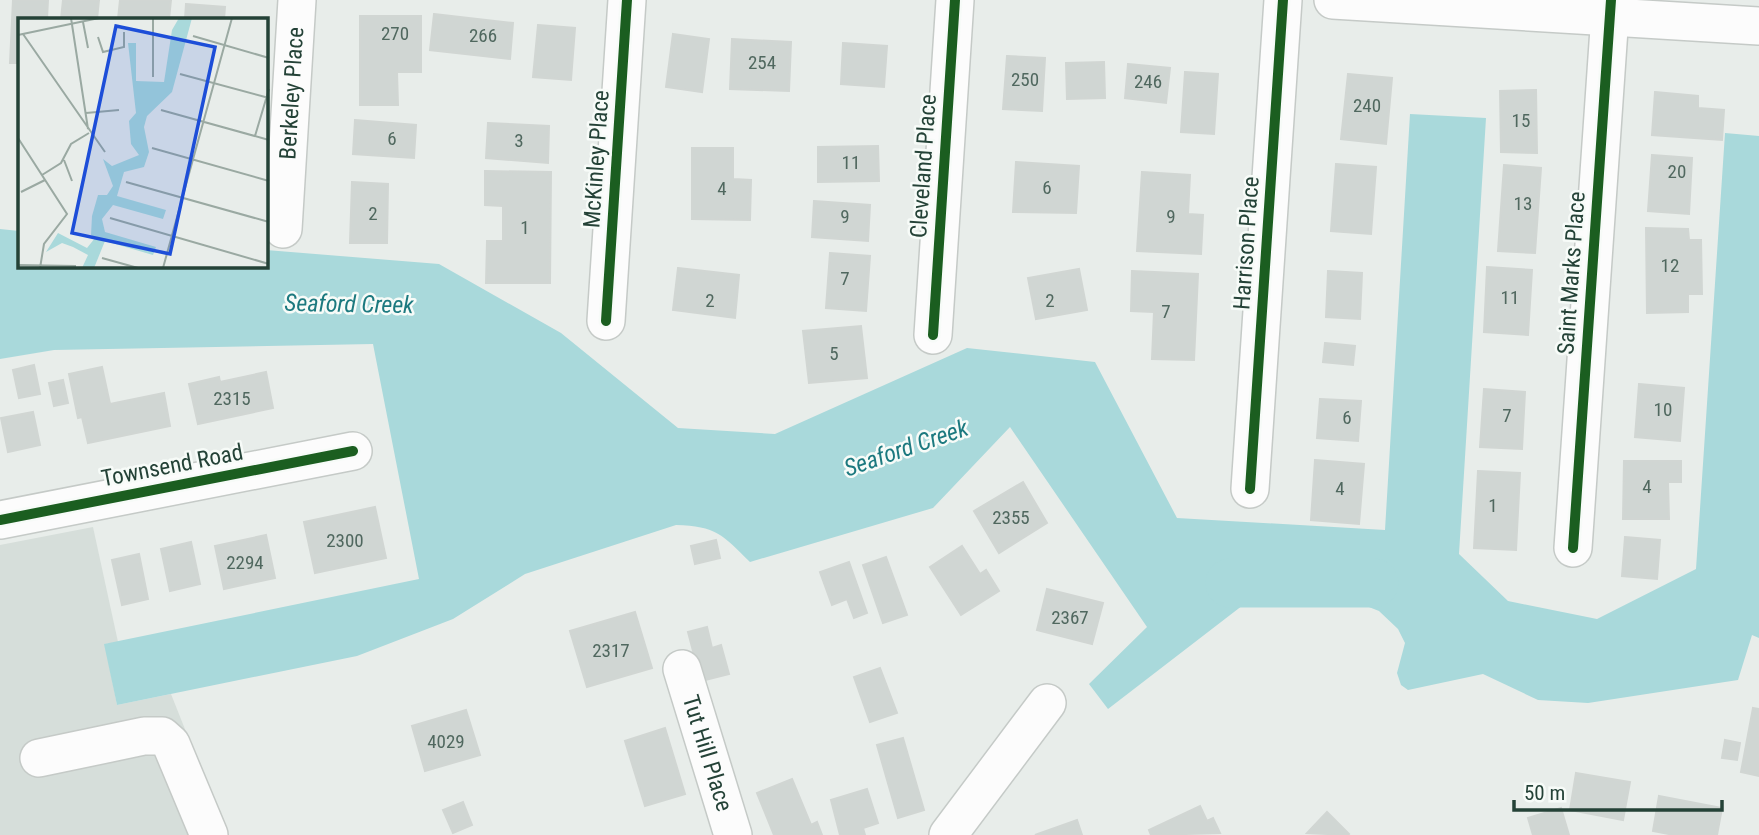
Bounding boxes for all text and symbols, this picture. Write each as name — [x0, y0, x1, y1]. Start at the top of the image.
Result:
inset map — [18, 18, 268, 268]
house number: 270 — [381, 22, 409, 45]
house number: 266 — [469, 24, 497, 47]
street label: Berkeley Place — [274, 26, 309, 160]
house number: 254 — [748, 51, 776, 74]
house number: 250 — [1011, 68, 1039, 91]
house number: 246 — [1134, 70, 1162, 93]
street label: McKinley Place — [578, 89, 615, 229]
street label: Cleveland Place — [905, 93, 942, 239]
house number: 240 — [1353, 94, 1381, 117]
house number: 15 — [1512, 109, 1530, 132]
house number: 6 — [387, 127, 397, 150]
house number: 3 — [514, 129, 524, 152]
house number: 11 — [842, 151, 860, 174]
house number: 20 — [1668, 160, 1686, 183]
house number: 6 — [1042, 176, 1052, 199]
street label: Harrison Place — [1228, 176, 1265, 311]
house number: 4 — [717, 177, 727, 200]
street label: Saint Marks Place — [1552, 191, 1591, 355]
house number: 13 — [1514, 192, 1532, 215]
house number: 2 — [368, 202, 378, 225]
house number: 9 — [840, 205, 850, 228]
house number: 9 — [1166, 205, 1176, 228]
house number: 1 — [520, 216, 530, 239]
house number: 12 — [1661, 254, 1679, 277]
house number: 7 — [840, 267, 850, 290]
house number: 11 — [1501, 286, 1519, 309]
water label: Seaford Creek — [284, 289, 414, 319]
house number: 2 — [705, 289, 715, 312]
house number: 2 — [1045, 289, 1055, 312]
house number: 7 — [1161, 300, 1171, 323]
house number: 5 — [829, 342, 839, 365]
house number: 2315 — [213, 387, 251, 410]
house number: 10 — [1654, 398, 1672, 421]
house number: 7 — [1502, 404, 1512, 427]
house number: 6 — [1342, 406, 1352, 429]
water label: Seaford Creek — [840, 414, 972, 482]
street label: Townsend Road — [99, 439, 245, 492]
house number: 4 — [1642, 475, 1652, 498]
house number: 4 — [1335, 477, 1345, 500]
house number: 1 — [1488, 494, 1498, 517]
house number: 2355 — [992, 506, 1030, 529]
house number: 2300 — [326, 529, 364, 552]
house number: 2294 — [226, 551, 264, 574]
house number: 2367 — [1051, 606, 1089, 629]
house number: 2317 — [592, 639, 630, 662]
street label: Tut Hill Place — [677, 692, 738, 815]
house number: 4029 — [427, 730, 465, 753]
scale bar — [1514, 768, 1722, 812]
text: 50 m — [1524, 781, 1565, 805]

